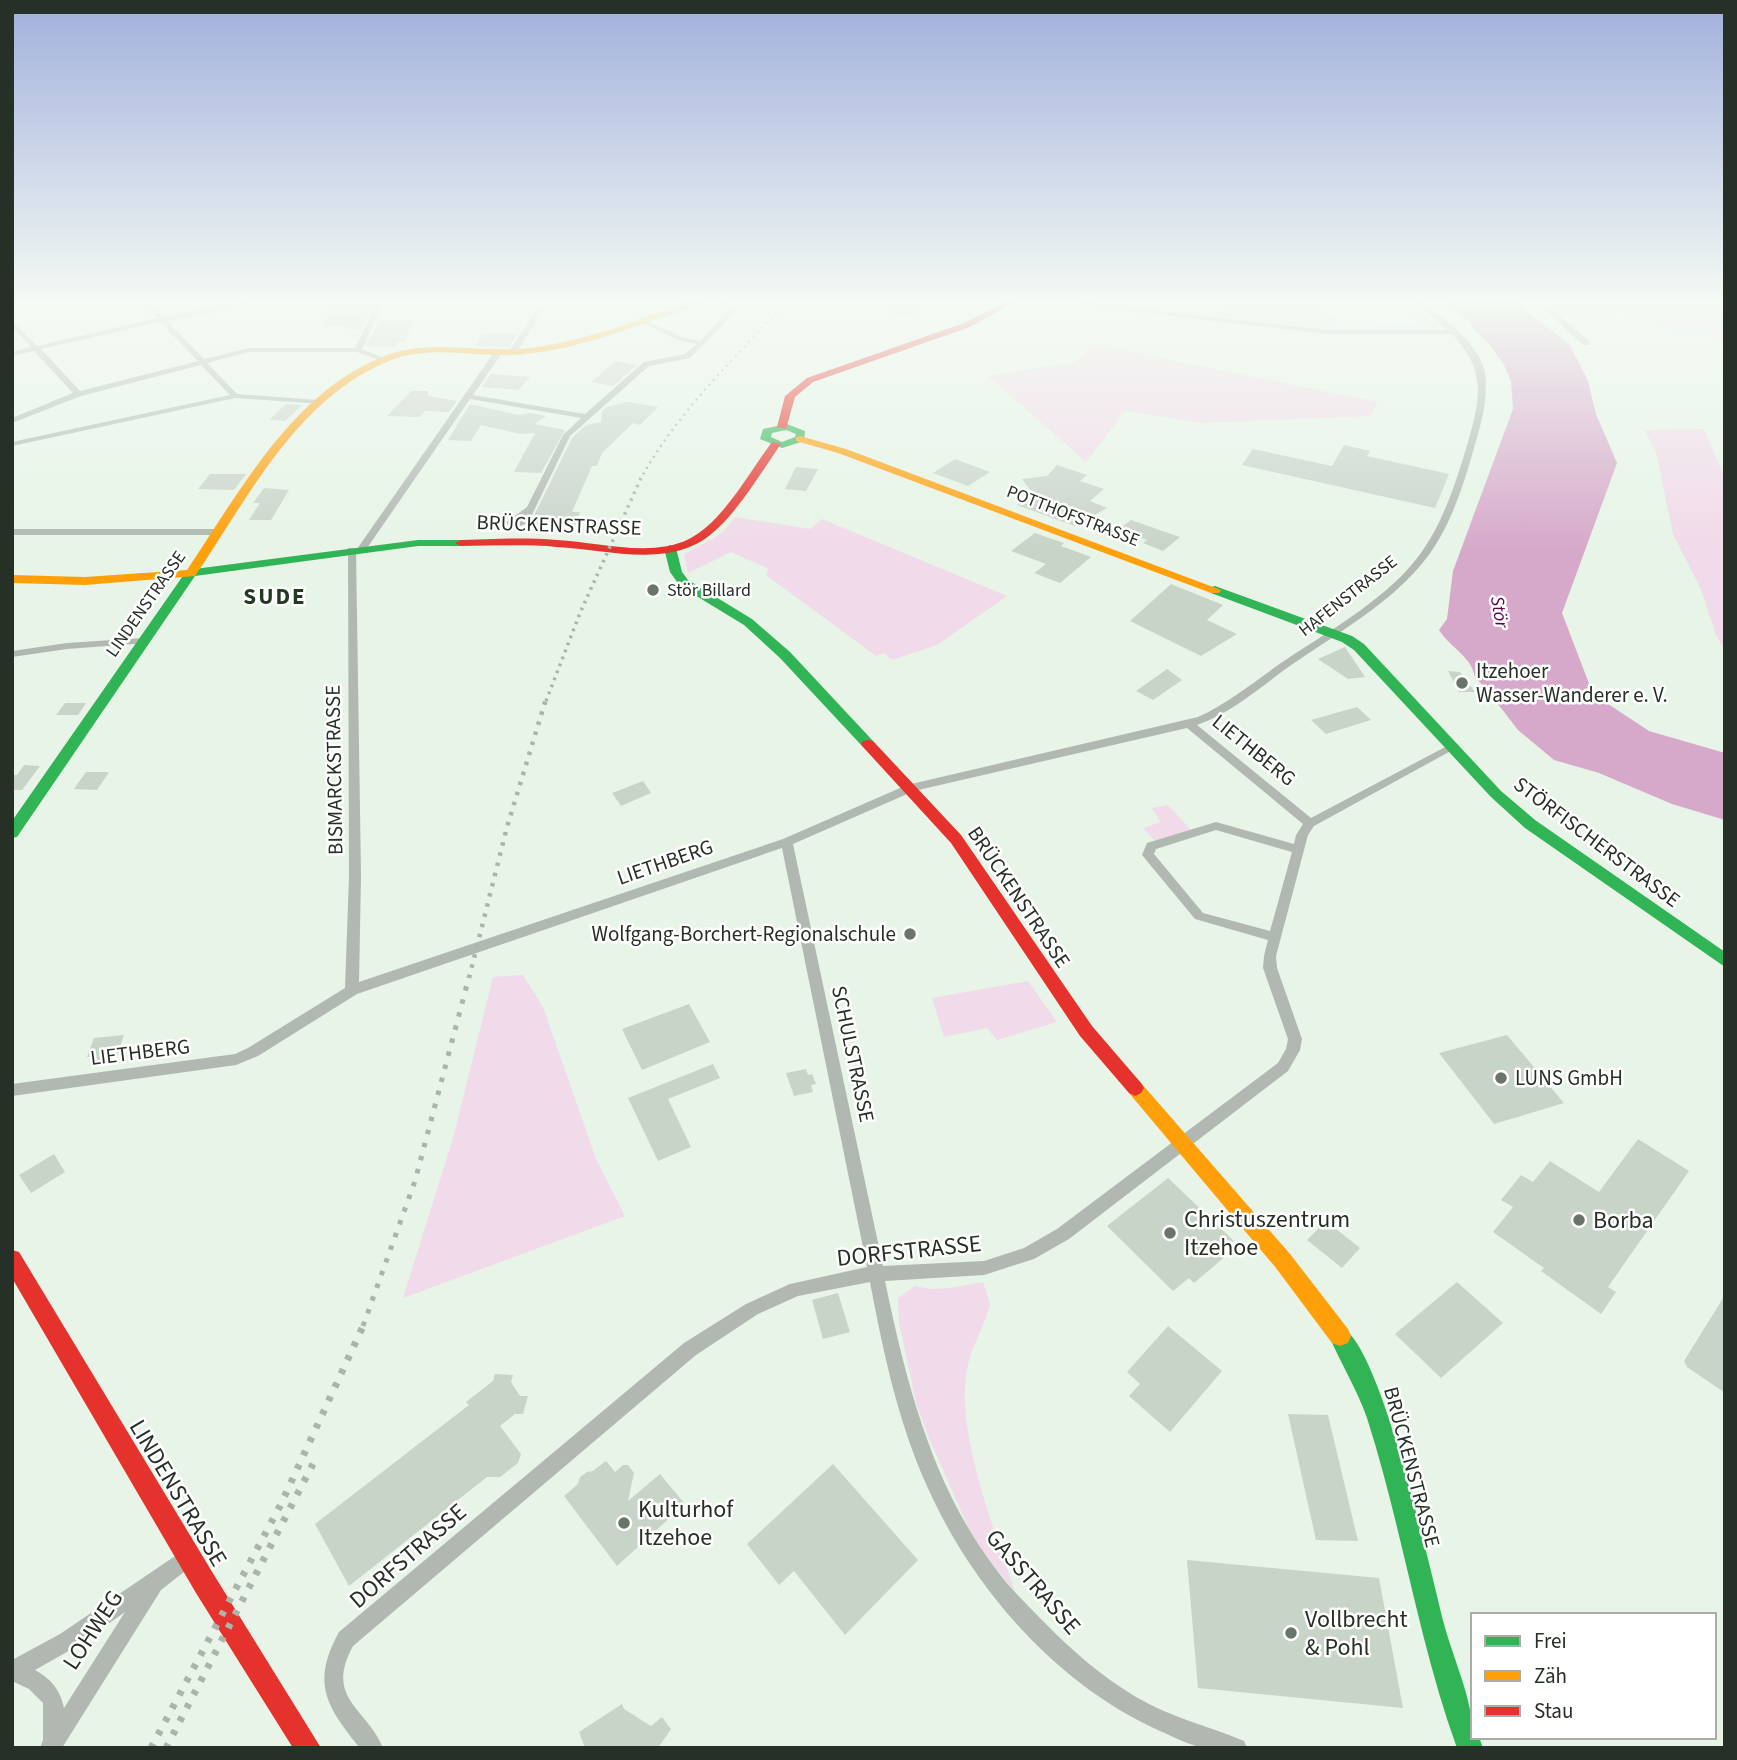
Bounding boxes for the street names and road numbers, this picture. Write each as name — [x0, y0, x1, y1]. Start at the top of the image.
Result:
street label: POTTHOFSTRASSE — [1003, 479, 1143, 553]
street label: BRÜCKENSTRASSE — [476, 507, 642, 543]
street label: LINDENSTRASSE — [100, 546, 192, 662]
street label: HAFENSTRASSE — [1293, 550, 1403, 642]
street label: BISMARCKSTRASSE — [318, 685, 350, 855]
street label: LIETHBERG — [1206, 707, 1302, 793]
street label: STÖRFISCHERSTRASSE — [1508, 769, 1686, 915]
street label: BRÜCKENSTRASSE — [960, 820, 1078, 974]
street label: LIETHBERG — [613, 832, 717, 892]
street label: SCHULSTRASSE — [824, 983, 882, 1125]
street label: LIETHBERG — [89, 1031, 191, 1073]
street label: DORFSTRASSE — [835, 1226, 983, 1276]
street label: BRÜCKENSTRASSE — [1376, 1383, 1448, 1551]
street label: LINDENSTRASSE — [120, 1413, 236, 1573]
street label: DORFSTRASSE — [342, 1495, 474, 1617]
street label: GASSTRASSE — [977, 1521, 1089, 1643]
street label: LOHWEG — [54, 1583, 132, 1677]

